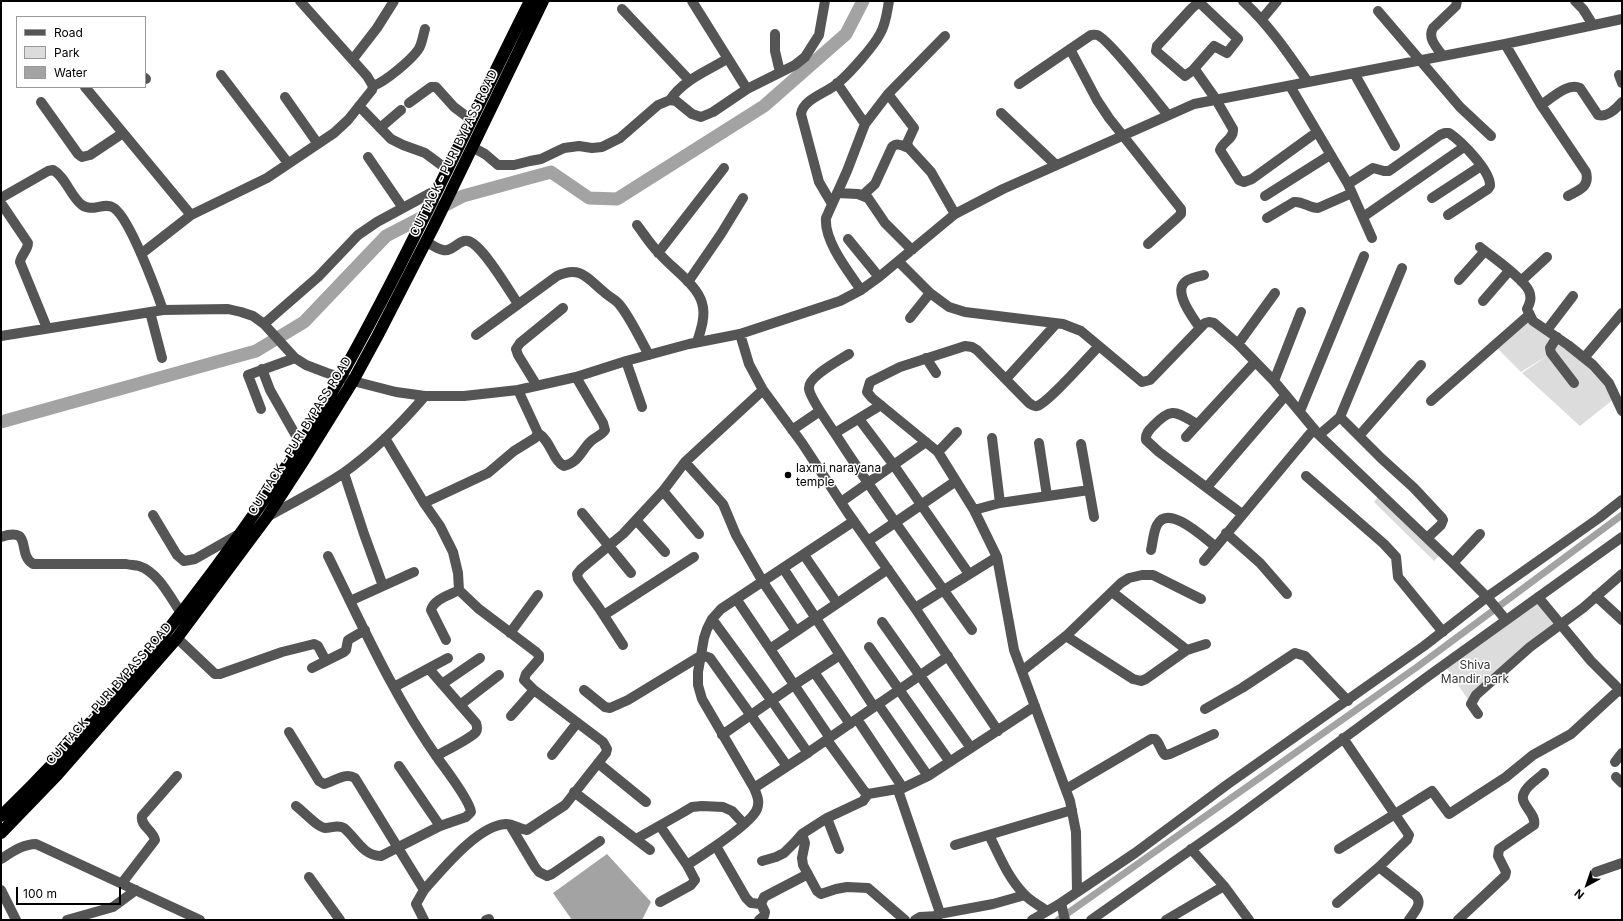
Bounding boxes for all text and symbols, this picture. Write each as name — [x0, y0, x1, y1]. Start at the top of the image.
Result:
legend — [16, 16, 146, 88]
text: Road — [54, 25, 83, 40]
text: Park — [54, 45, 80, 60]
text: Water — [54, 65, 87, 80]
street label: CUTTACK - PURI BYPASS ROAD — [407, 67, 501, 239]
street label: CUTTACK - PURI BYPASS ROAD — [245, 354, 355, 518]
place label: laxmi narayana temple — [796, 461, 881, 489]
marker: laxmi narayana temple — [783, 470, 793, 480]
street label: CUTTACK - PURI BYPASS ROAD — [43, 620, 175, 768]
park label: Shiva Mandir park — [1441, 658, 1509, 686]
north arrow — [1567, 865, 1607, 905]
scale bar — [18, 879, 123, 905]
text: 100 m — [23, 886, 57, 901]
text: N — [1572, 886, 1587, 902]

